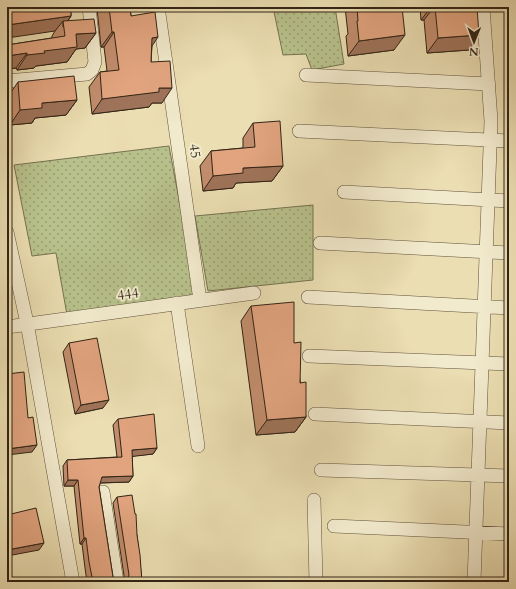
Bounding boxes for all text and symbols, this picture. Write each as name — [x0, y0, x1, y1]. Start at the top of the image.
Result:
north arrow — [454, 22, 494, 62]
text: N — [468, 44, 479, 59]
street label: 45 — [185, 143, 205, 159]
street label: 444 — [116, 283, 140, 305]

